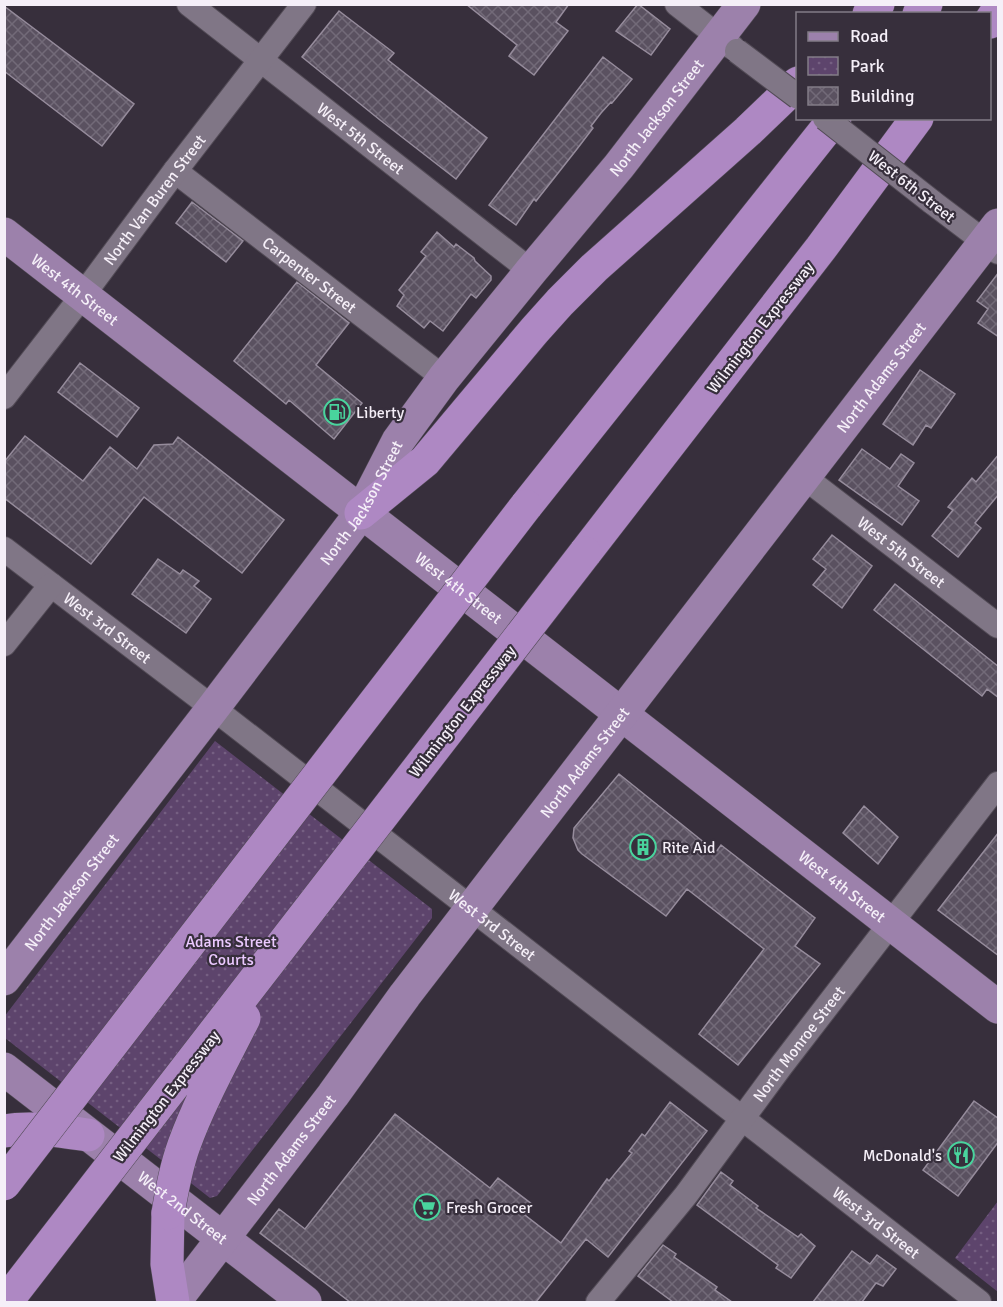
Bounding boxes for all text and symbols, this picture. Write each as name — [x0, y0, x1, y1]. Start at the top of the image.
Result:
legend — [796, 12, 991, 120]
text: Road — [850, 25, 889, 47]
street label: North Jackson Street — [605, 55, 709, 181]
text: Park — [850, 55, 885, 77]
text: Building — [850, 85, 914, 107]
street label: West 5th Street — [313, 99, 408, 179]
street label: North Van Buren Street — [100, 131, 211, 270]
street label: West 6th Street — [864, 147, 959, 227]
street label: Carpenter Street — [258, 233, 360, 318]
street label: West 4th Street — [27, 250, 123, 331]
street label: Wilmington Expressway — [703, 257, 819, 398]
street label: North Adams Street — [833, 318, 931, 437]
fuel station icon: Liberty — [322, 397, 352, 427]
place label: Liberty — [356, 403, 405, 423]
street label: North Jackson Street — [316, 437, 408, 569]
street label: West 5th Street — [853, 513, 949, 593]
street label: West 4th Street — [410, 548, 506, 629]
street label: West 3rd Street — [59, 589, 155, 669]
street label: Wilmington Expressway — [405, 641, 521, 782]
street label: North Adams Street — [536, 703, 634, 822]
street label: North Jackson Street — [20, 829, 124, 955]
building icon: Rite Aid — [628, 832, 658, 862]
place label: Rite Aid — [662, 838, 715, 858]
street label: West 4th Street — [794, 847, 890, 927]
street label: West 3rd Street — [444, 885, 540, 966]
park label: Adams Street Courts — [185, 932, 277, 970]
street label: North Monroe Street — [749, 982, 850, 1106]
street label: Wilmington Expressway — [109, 1026, 225, 1167]
street label: North Adams Street — [243, 1091, 341, 1210]
restaurant icon: McDonald's — [946, 1140, 976, 1170]
place label: McDonald's — [863, 1146, 942, 1166]
street label: West 2nd Street — [133, 1167, 231, 1249]
street label: West 3rd Street — [828, 1183, 924, 1264]
supermarket icon: Fresh Grocer — [412, 1192, 442, 1222]
place label: Fresh Grocer — [446, 1198, 532, 1218]

